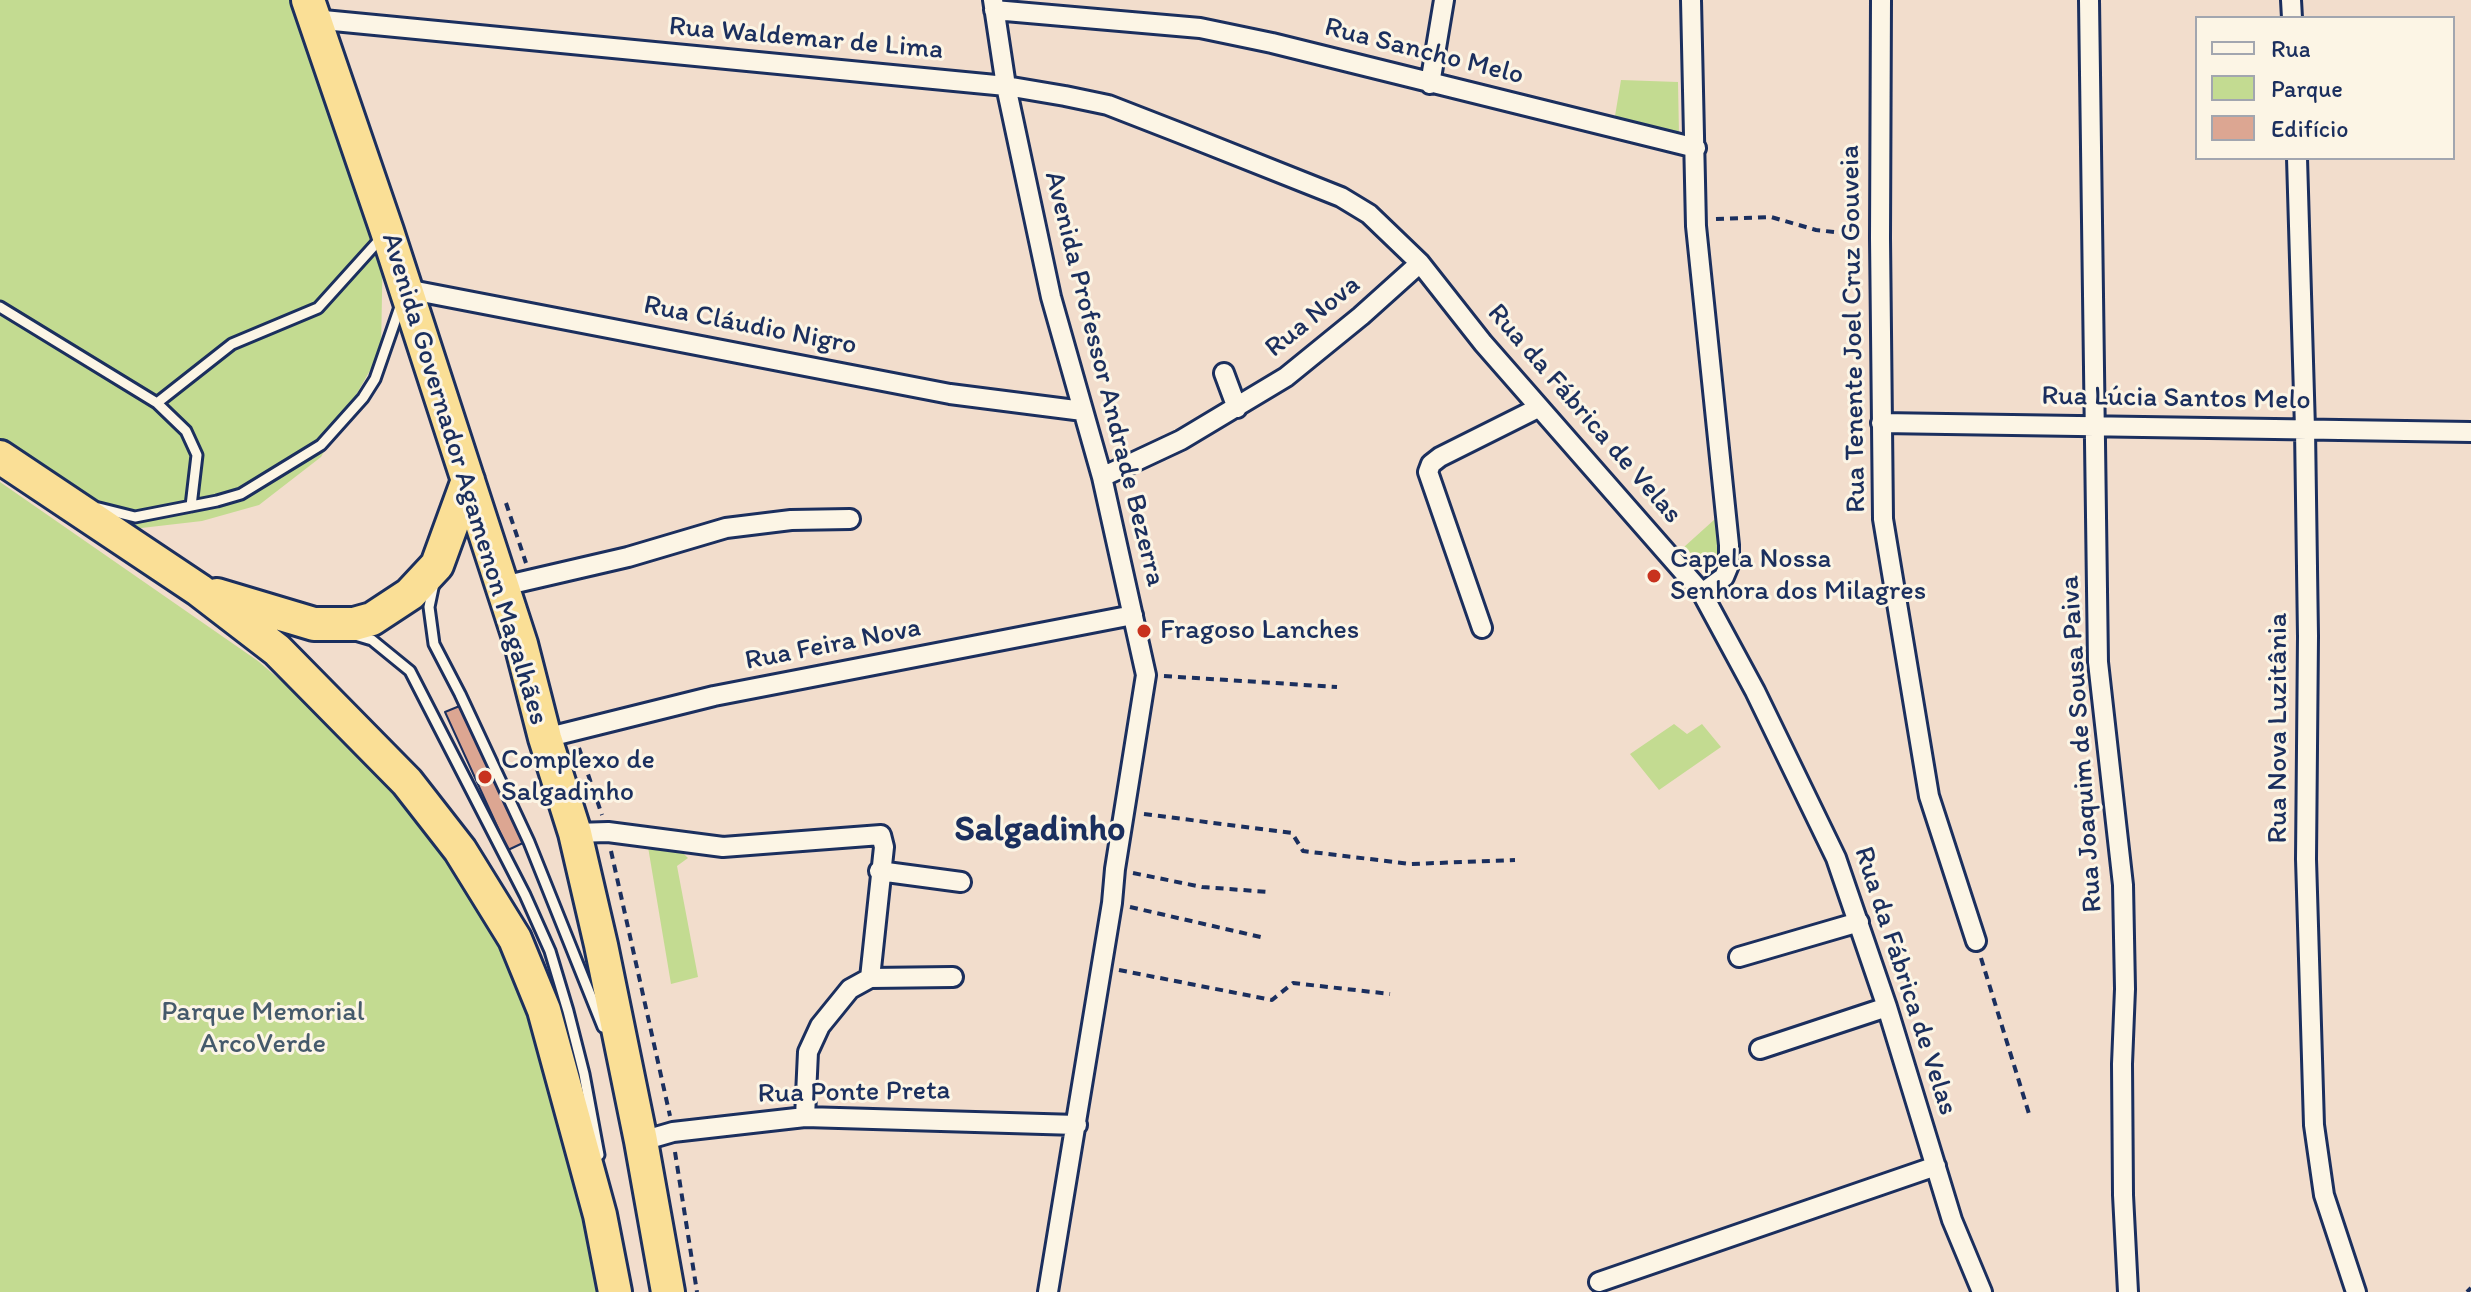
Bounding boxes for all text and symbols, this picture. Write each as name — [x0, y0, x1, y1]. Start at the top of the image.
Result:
street label: Rua Waldemar de Lima — [667, 10, 945, 68]
street label: Rua Sancho Melo — [1321, 11, 1527, 93]
legend — [2195, 16, 2455, 160]
text: Rua — [2271, 34, 2311, 63]
text: Parque — [2271, 74, 2343, 103]
text: Edifício — [2271, 114, 2348, 143]
street label: Rua Tenente Joel Cruz Gouveia — [1834, 145, 1874, 513]
street label: Avenida Professor Andrade Bezerra — [1036, 168, 1172, 590]
street label: Avenida Governador Agamenon Magalhães — [373, 229, 555, 729]
street label: Rua Nova — [1259, 269, 1367, 365]
street label: Rua Cláudio Nigro — [641, 289, 859, 363]
street label: Rua da Fábrica de Velas — [1479, 297, 1689, 531]
street label: Rua Lúcia Santos Melo — [2041, 380, 2311, 418]
place label: Capela Nossa Senhora dos Milagres — [1670, 543, 1926, 609]
marker: Capela Nossa Senhora dos Milagres — [1645, 567, 1663, 585]
street label: Rua Joaquim de Sousa Paiva — [2053, 574, 2111, 914]
street label: Rua Feira Nova — [742, 611, 924, 679]
street label: Rua Nova Luzitânia — [2262, 613, 2296, 843]
place label: Fragoso Lanches — [1160, 614, 1359, 648]
marker: Fragoso Lanches — [1135, 622, 1153, 640]
place label: Complexo de Salgadinho — [501, 744, 655, 810]
marker: Complexo de Salgadinho — [476, 768, 494, 786]
district label: Salgadinho — [954, 809, 1126, 853]
street label: Rua da Fábrica de Velas — [1846, 843, 1964, 1119]
park label: Parque Memorial ArcoVerde — [161, 996, 365, 1062]
street label: Rua Ponte Preta — [757, 1075, 951, 1111]

